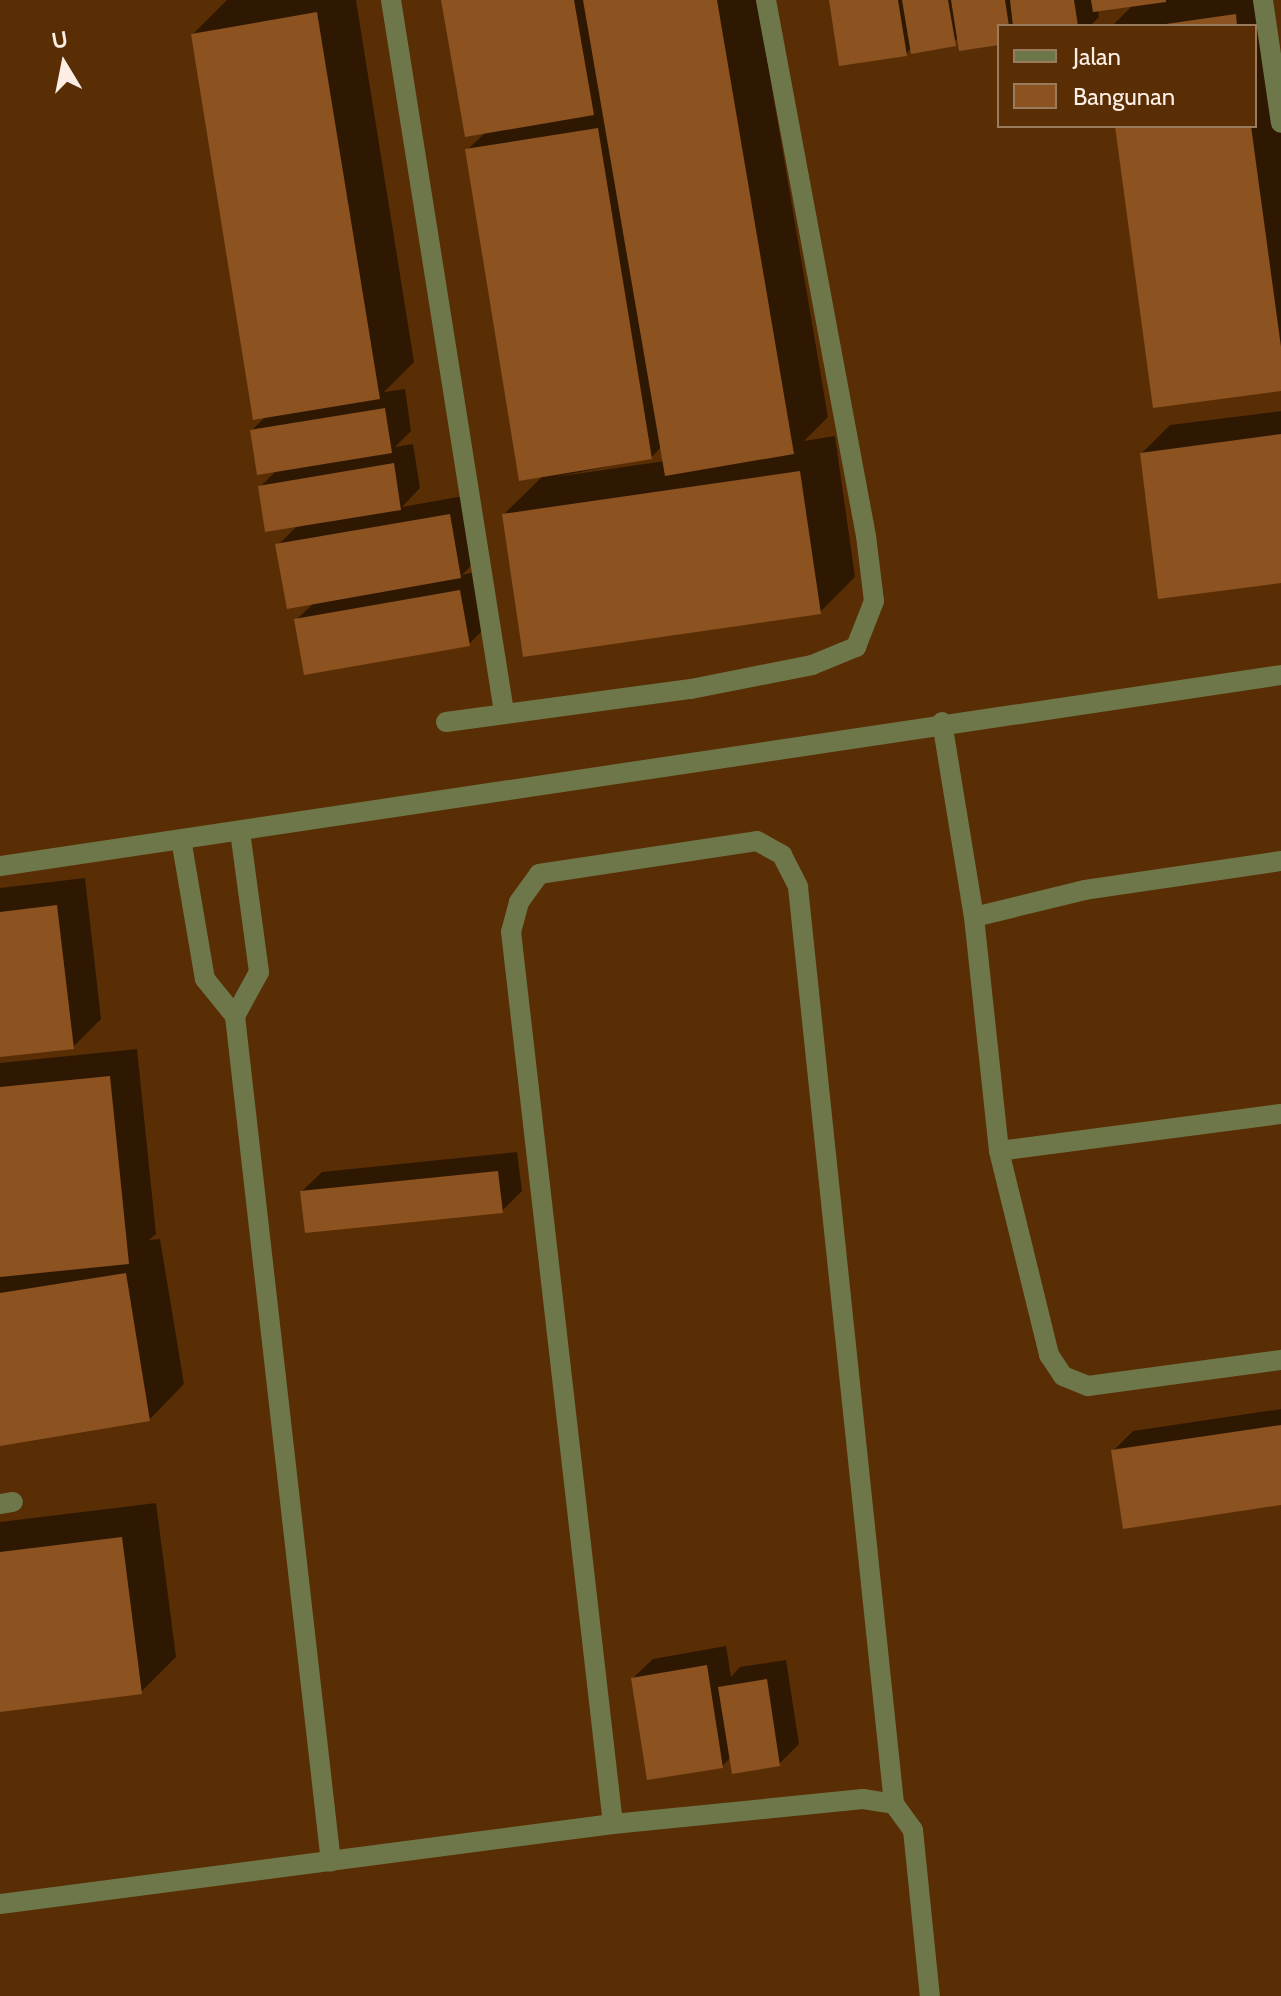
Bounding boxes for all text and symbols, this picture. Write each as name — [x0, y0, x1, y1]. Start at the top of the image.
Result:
north arrow — [24, 24, 104, 104]
legend — [997, 24, 1257, 128]
text: U — [50, 25, 70, 55]
text: Jalan — [1073, 42, 1121, 71]
text: Bangunan — [1073, 82, 1175, 111]

